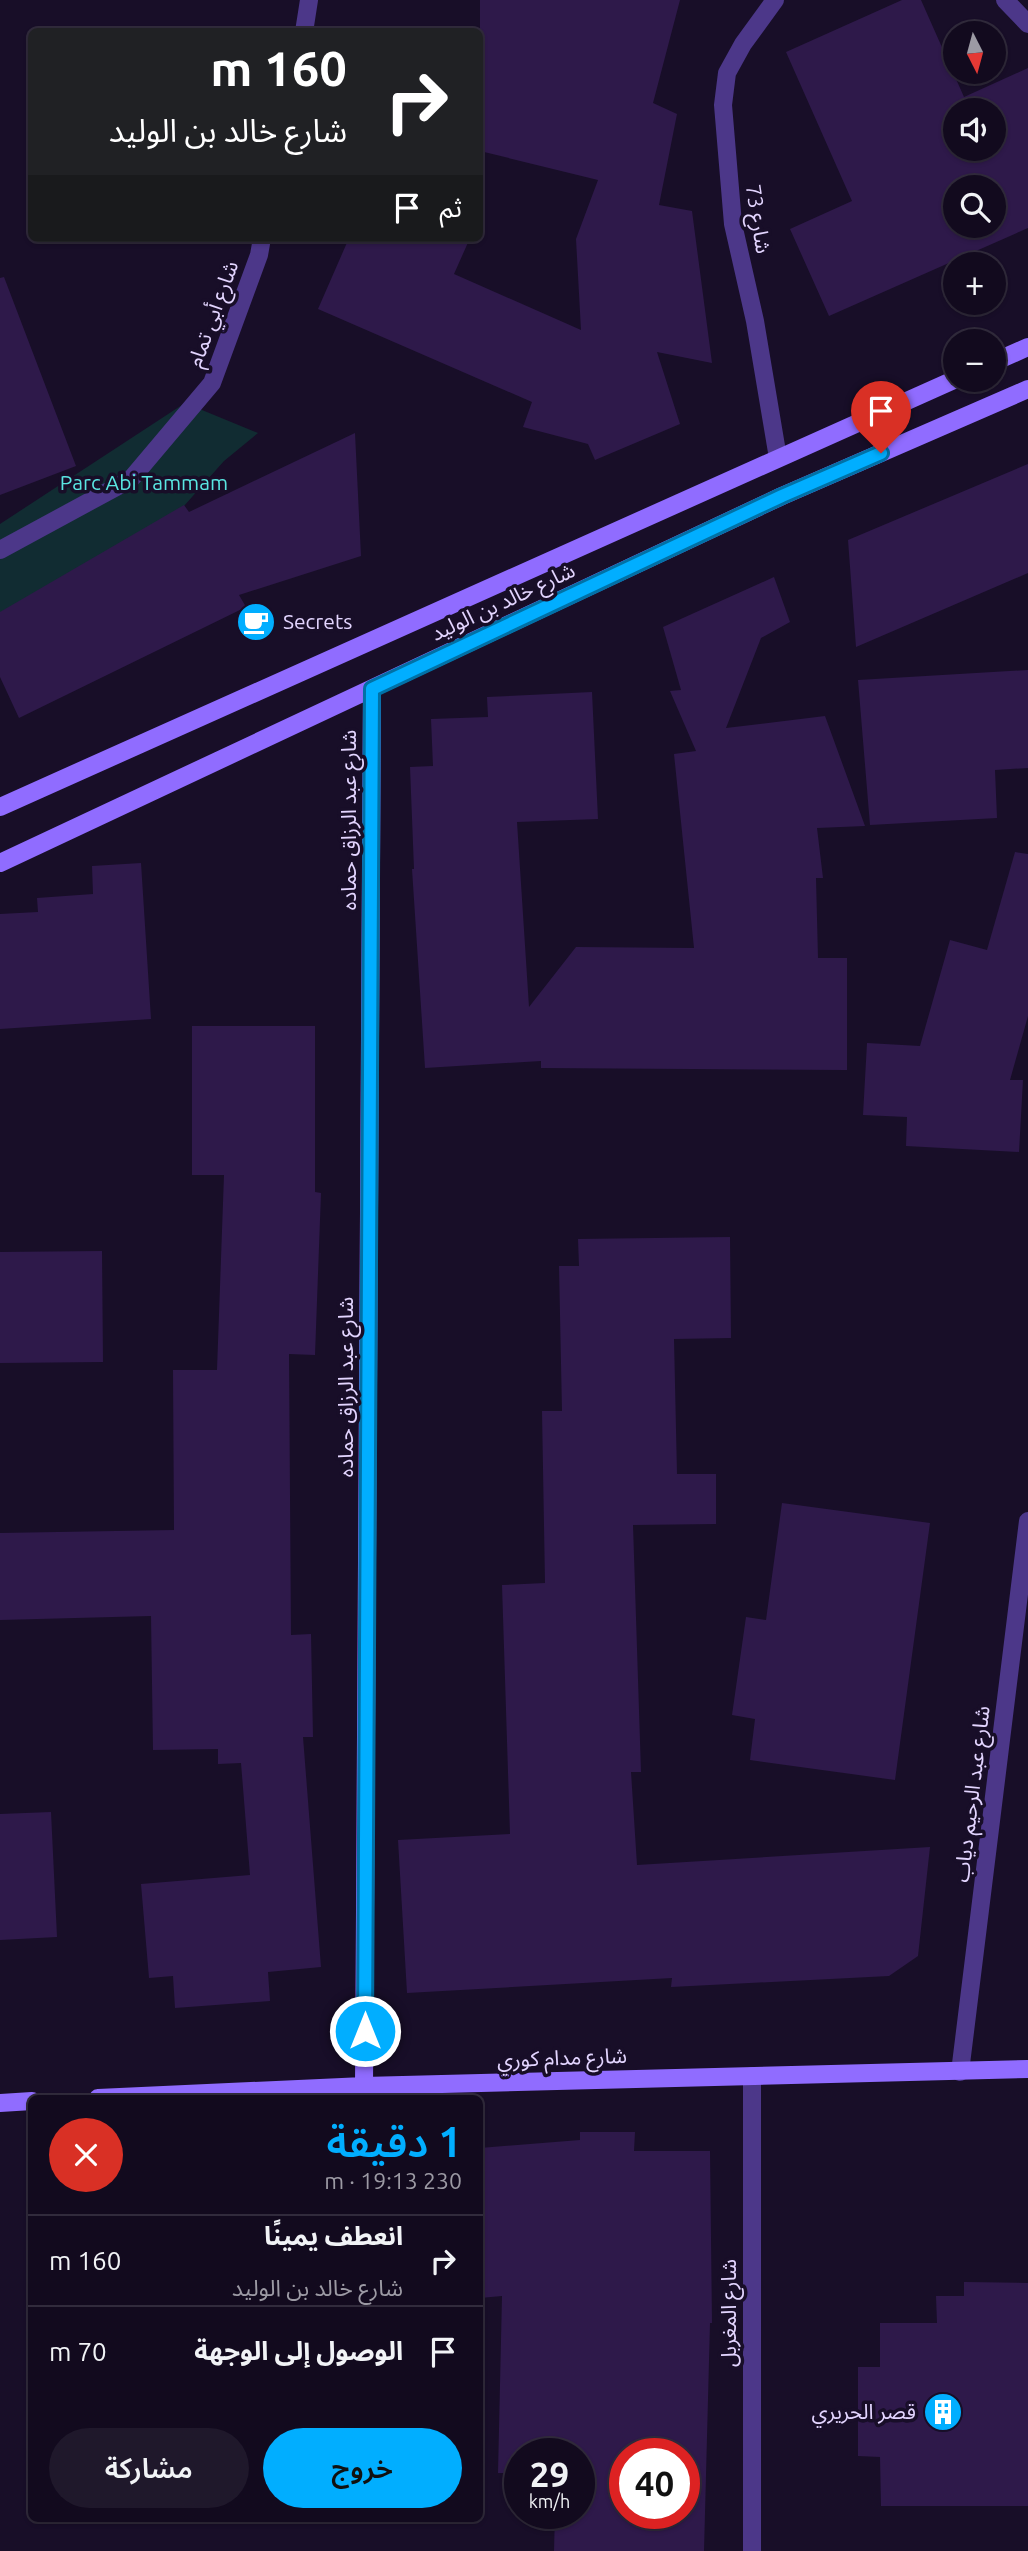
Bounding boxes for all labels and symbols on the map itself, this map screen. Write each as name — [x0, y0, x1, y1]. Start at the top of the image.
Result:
north arrow — [943, 21, 1006, 84]
street label: شارع 73 — [738, 183, 776, 256]
street label: شارع أبي تمام — [182, 257, 247, 372]
pin — [851, 381, 911, 453]
park label: Parc Abi Tammam — [60, 470, 228, 494]
street label: شارع خالد بن الوليد — [427, 557, 580, 649]
cafe icon: Secrets — [235, 601, 277, 643]
place label: Secrets — [283, 609, 352, 633]
street label: شارع عبد الرزاق حماده — [336, 730, 364, 910]
street label: شارع عبد الرزاق حماده — [333, 1297, 361, 1477]
street label: شارع عبد الرحيم دياب — [948, 1704, 998, 1884]
position arrow — [328, 1994, 402, 2068]
street label: شارع مدام كوري — [497, 2043, 628, 2076]
street label: شارع المغربل — [716, 2259, 744, 2367]
building icon: قصر الحريري — [922, 2391, 964, 2433]
place label: قصر الحريري — [811, 2399, 916, 2428]
speed limit sign: 40 — [609, 2438, 700, 2529]

